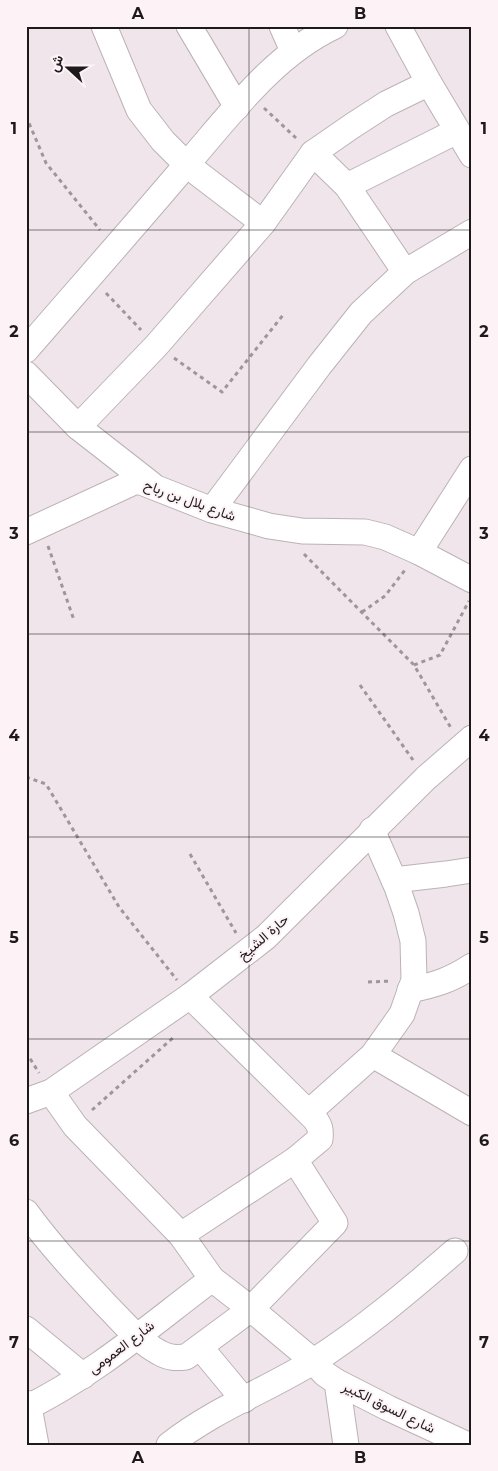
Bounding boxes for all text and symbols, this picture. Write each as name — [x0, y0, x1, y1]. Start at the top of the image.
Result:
text: A — [131, 4, 145, 23]
text: B — [354, 4, 366, 23]
north arrow — [42, 42, 92, 92]
text: ش — [44, 52, 67, 74]
text: 1 — [11, 119, 17, 138]
text: 1 — [481, 119, 487, 138]
text: 2 — [9, 322, 19, 341]
text: 2 — [479, 322, 489, 341]
street label: شارع بلال بن رباح — [141, 475, 238, 527]
text: 3 — [8, 524, 19, 543]
text: 3 — [478, 524, 489, 543]
text: 4 — [8, 726, 20, 745]
text: 4 — [478, 726, 490, 745]
street label: حارة الشيخ — [234, 910, 293, 965]
text: 5 — [9, 928, 19, 947]
text: 5 — [479, 928, 489, 947]
text: 6 — [9, 1131, 19, 1150]
text: 6 — [479, 1131, 489, 1150]
street label: شارع العمومى — [84, 1316, 159, 1379]
text: 7 — [9, 1333, 19, 1352]
text: 7 — [479, 1333, 489, 1352]
street label: شارع السوق الكبير — [338, 1376, 438, 1439]
text: A — [131, 1448, 145, 1467]
text: B — [354, 1448, 366, 1467]

